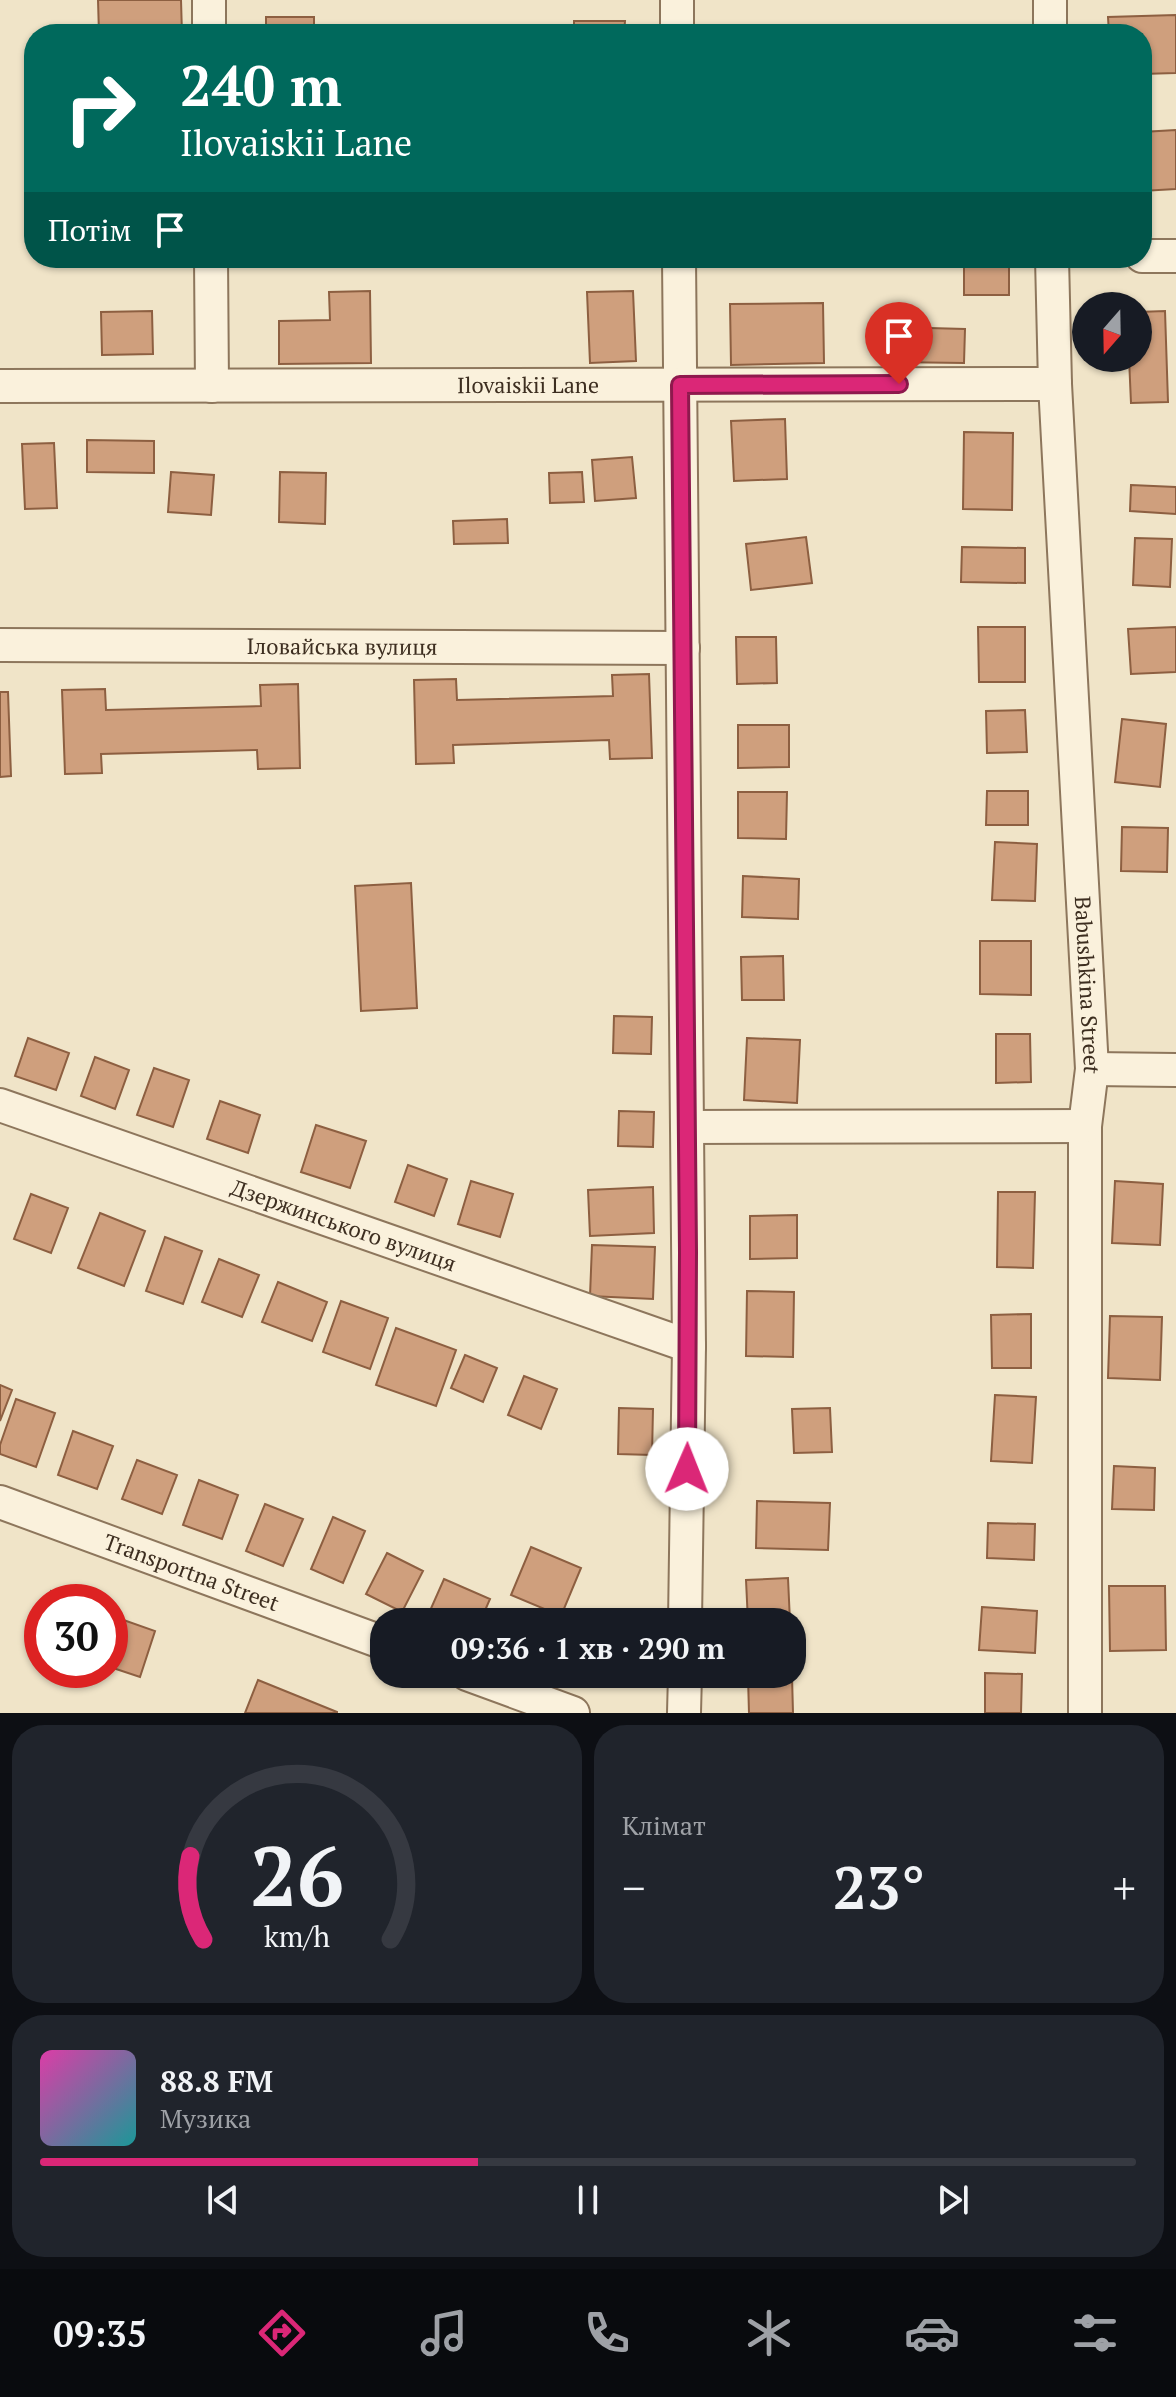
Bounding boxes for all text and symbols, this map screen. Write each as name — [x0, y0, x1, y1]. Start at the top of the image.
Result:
text: 240 m — [180, 48, 342, 122]
icon: right — [48, 56, 152, 160]
text: Ilovaiskii Lane — [180, 119, 412, 166]
icon: arrive — [148, 208, 192, 252]
text: Потім — [48, 210, 132, 250]
north arrow — [1072, 292, 1152, 372]
map controls — [1072, 292, 1152, 372]
pin — [865, 302, 933, 384]
icon: arrive — [877, 314, 921, 358]
street label: Ilovaiskii Lane — [457, 370, 599, 399]
street label: Іловайська вулиця — [247, 631, 437, 661]
street label: Babushkina Street — [1069, 895, 1107, 1076]
street label: Дзержинського вулиця — [227, 1172, 460, 1277]
position arrow — [645, 1427, 729, 1511]
street label: Transportna Street — [100, 1526, 283, 1617]
speed limit sign: 30 — [24, 1584, 128, 1688]
text: 09:36 · 1 хв · 290 m — [451, 1628, 725, 1668]
text: Клімат — [622, 1808, 706, 1842]
text: 26 — [250, 1820, 344, 1930]
text: 23° — [833, 1847, 925, 1926]
text: − — [622, 1858, 645, 1917]
text: + — [1113, 1858, 1136, 1917]
text: km/h — [264, 1917, 330, 1955]
text: 88.8 FM — [160, 2061, 273, 2101]
text: Музика — [160, 2101, 251, 2135]
icon: previous — [201, 2178, 245, 2222]
icon: pause — [566, 2178, 610, 2222]
icon: next — [931, 2178, 975, 2222]
icon: directions — [254, 2305, 310, 2361]
icon: music — [416, 2305, 472, 2361]
icon: phone — [579, 2305, 635, 2361]
icon: climate — [741, 2305, 797, 2361]
icon: car — [904, 2305, 960, 2361]
icon: filters — [1067, 2305, 1123, 2361]
text: 09:35 — [53, 2310, 147, 2357]

